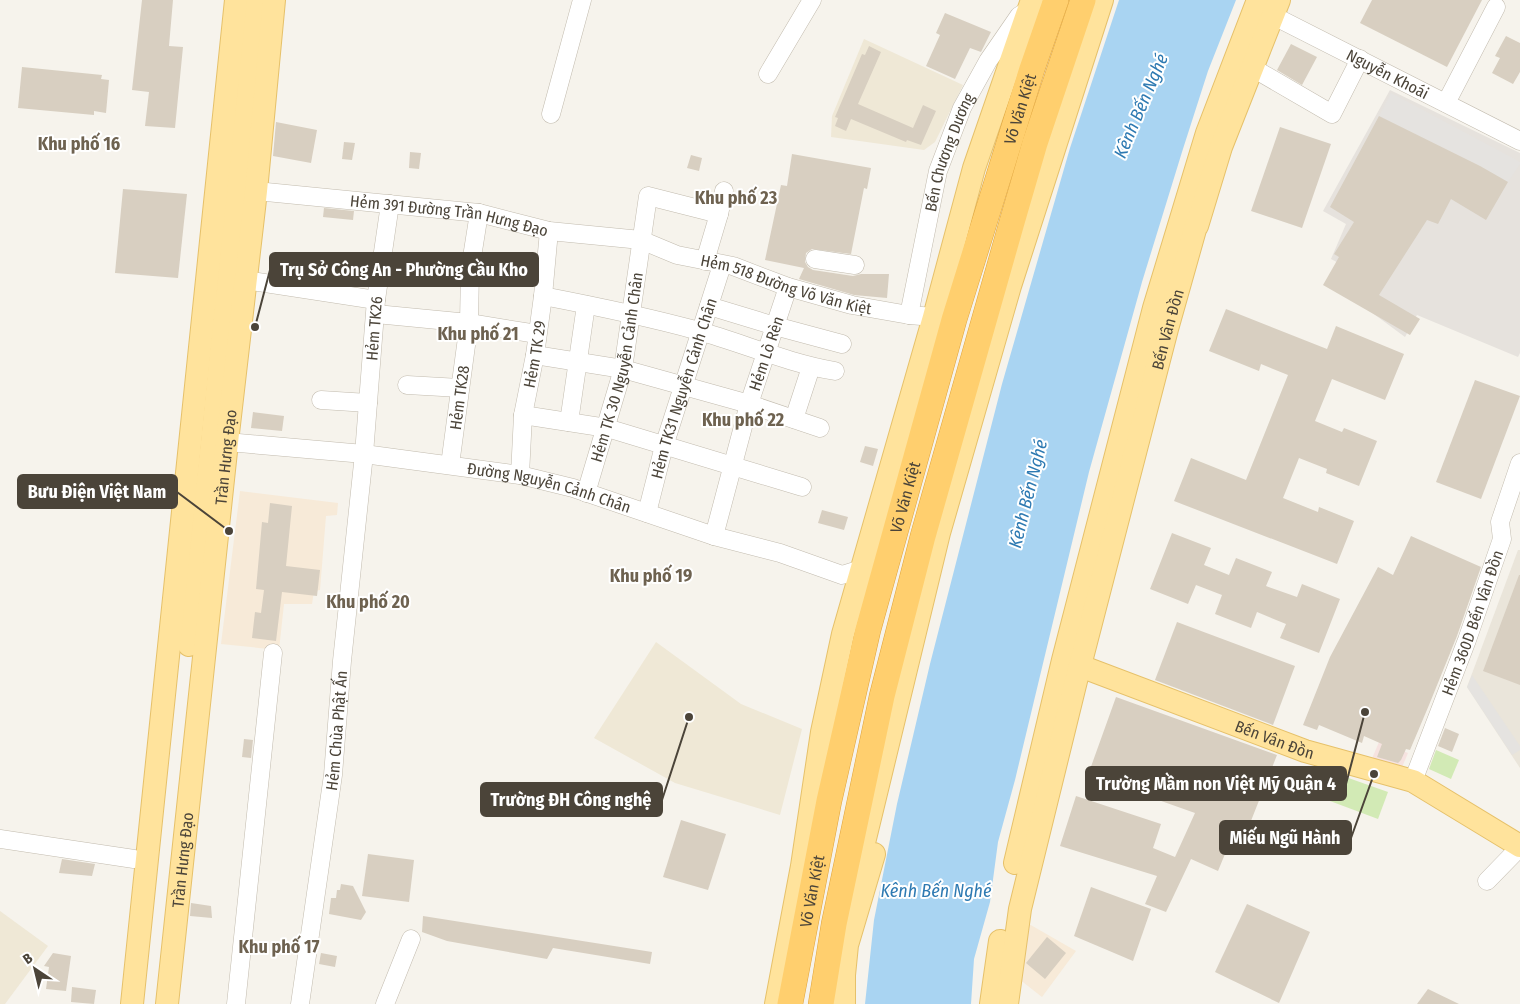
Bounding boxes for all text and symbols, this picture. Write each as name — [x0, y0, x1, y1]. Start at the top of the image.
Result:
street label: Nguyễn Khoái — [1343, 45, 1432, 103]
water label: Kênh Bến Nghé — [1109, 50, 1173, 161]
street label: Võ Văn Kiệt — [1000, 70, 1040, 147]
street label: Bến Chương Dương — [921, 89, 979, 213]
district label: Khu phố 16 — [38, 132, 120, 155]
district label: Khu phố 23 — [695, 186, 778, 209]
street label: Hẻm 391 Đường Trần Hưng Ðạo — [349, 191, 550, 240]
street label: Hẻm 518 Đường Võ Văn Kiệt — [699, 251, 874, 318]
callout: Trụ Sở Công An - Phường Cầu Kho — [270, 253, 538, 286]
text: Trụ Sở Công An - Phường Cầu Kho — [280, 258, 528, 281]
street label: Hẻm TK 30 Nguyễn Cảnh Chân — [587, 271, 647, 464]
street label: Bến Vân Đồn — [1148, 287, 1188, 372]
street label: Hẻm TK26 — [362, 295, 386, 361]
street label: Hẻm TK31 Nguyễn Cảnh Chân — [647, 296, 721, 481]
street label: Hẻm Lò Rèn — [745, 314, 788, 393]
street label: Hẻm TK 29 — [520, 319, 550, 390]
district label: Khu phố 21 — [437, 322, 519, 345]
street label: Hẻm TK28 — [446, 364, 473, 431]
street label: Trần Hưng Đạo — [211, 408, 241, 506]
district label: Khu phố 22 — [702, 408, 784, 431]
water label: Kênh Bến Nghé — [1004, 437, 1052, 551]
street label: Đường Nguyễn Cảnh Chân — [466, 459, 633, 517]
street label: Võ Văn Kiệt — [886, 459, 924, 535]
callout: Bưu Điện Việt Nam — [18, 475, 177, 508]
text: Bưu Điện Việt Nam — [28, 481, 166, 503]
street label: Hẻm 360D Bến Vân Đồn — [1438, 548, 1507, 698]
district label: Khu phố 19 — [610, 564, 692, 587]
district label: Khu phố 20 — [326, 590, 410, 613]
street label: Hẻm Chùa Phật Ấn — [322, 670, 351, 792]
street label: Bến Vân Đồn — [1232, 716, 1316, 763]
callout: Trường Mầm non Việt Mỹ Quận 4 — [1086, 767, 1346, 800]
text: Trường Mầm non Việt Mỹ Quận 4 — [1096, 772, 1336, 795]
callout: Trường ĐH Công nghệ — [481, 783, 662, 816]
text: Trường ĐH Công nghệ — [491, 789, 651, 811]
street label: Trần Hưng Đạo — [168, 811, 197, 909]
callout: Miếu Ngũ Hành — [1220, 821, 1351, 854]
text: Miếu Ngũ Hành — [1229, 826, 1341, 849]
street label: Võ Văn Kiệt — [796, 853, 829, 929]
water label: Kênh Bến Nghé — [880, 880, 992, 902]
district label: Khu phố 17 — [239, 935, 320, 958]
north arrow — [10, 944, 60, 994]
text: B — [20, 949, 36, 968]

